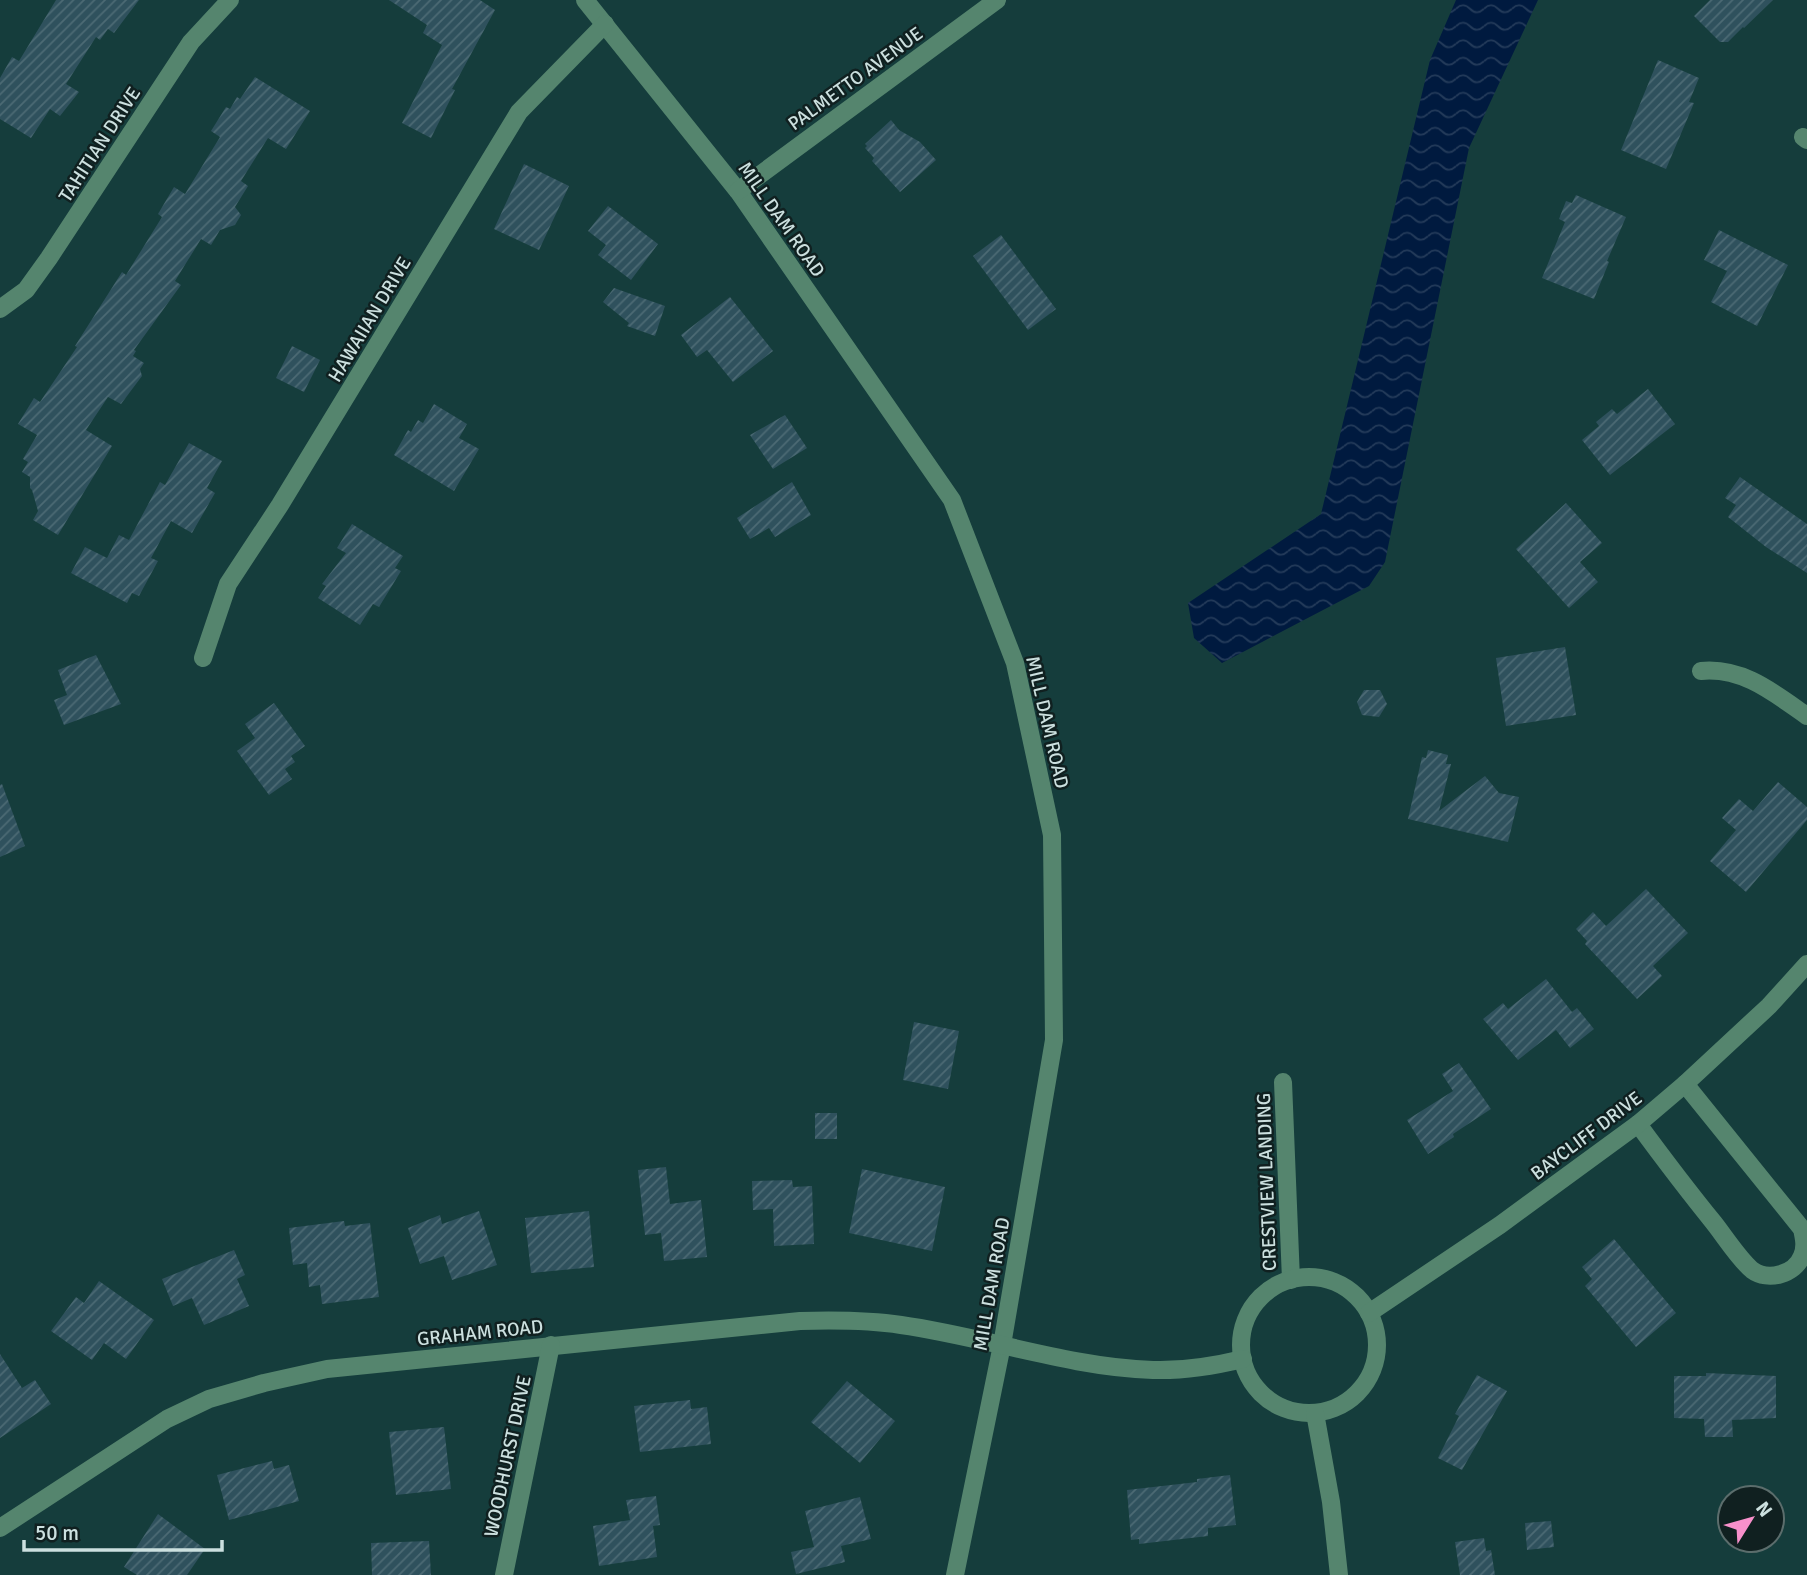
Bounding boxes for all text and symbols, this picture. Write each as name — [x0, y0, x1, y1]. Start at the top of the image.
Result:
street label: PALMETTO AVENUE — [783, 22, 928, 136]
street label: TAHITIAN DRIVE — [54, 82, 146, 207]
street label: MILL DAM ROAD — [733, 157, 830, 282]
street label: HAWAIIAN DRIVE — [323, 252, 417, 387]
street label: MILL DAM ROAD — [1020, 654, 1074, 791]
street label: BAYCLIFF DRIVE — [1526, 1086, 1647, 1185]
street label: CRESTVIEW LANDING — [1252, 1093, 1282, 1271]
street label: MILL DAM ROAD — [968, 1216, 1016, 1353]
street label: GRAHAM ROAD — [416, 1314, 544, 1352]
street label: WOODHURST DRIVE — [479, 1373, 537, 1539]
north arrow — [1716, 1484, 1786, 1554]
text: N — [1750, 1497, 1777, 1522]
scale bar — [24, 1508, 222, 1552]
text: 50 m — [35, 1520, 79, 1546]

